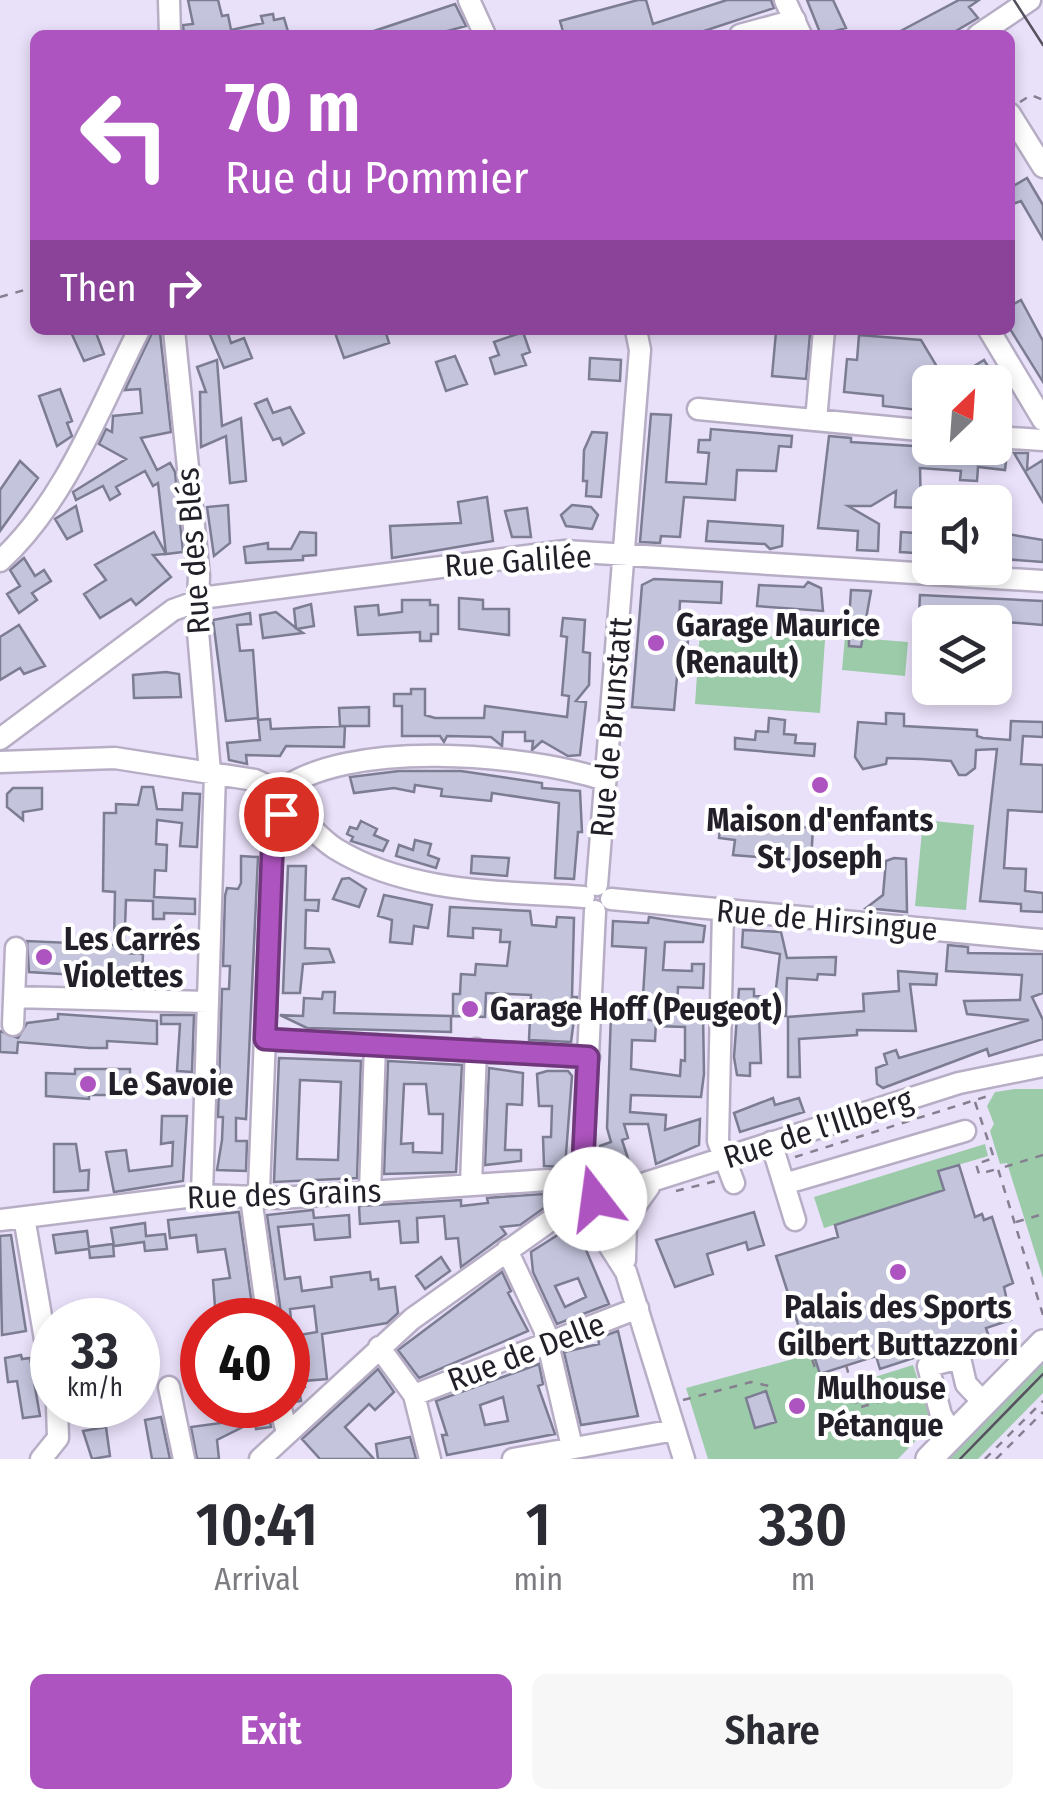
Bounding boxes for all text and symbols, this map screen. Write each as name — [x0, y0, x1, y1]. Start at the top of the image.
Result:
text: 70 m — [225, 66, 360, 150]
icon: left — [60, 70, 190, 200]
text: Rue du Pommier — [225, 151, 528, 205]
icon: right — [156, 260, 211, 315]
text: Then — [60, 265, 136, 311]
north arrow — [912, 365, 1012, 465]
map controls — [912, 365, 1012, 705]
street label: Rue des Blés — [168, 466, 218, 636]
button: sound — [912, 485, 1012, 585]
street label: Rue Galilée — [443, 537, 593, 585]
button: layers — [912, 605, 1012, 705]
place label: Garage Maurice (Renault) — [676, 606, 880, 681]
street label: Rue de Brunstatt — [582, 615, 640, 839]
marker: Garage Maurice (Renault) — [645, 632, 667, 654]
pin — [239, 772, 324, 857]
marker: Maison d'enfants St Joseph — [809, 774, 831, 796]
icon: arrive — [254, 787, 309, 842]
place label: Maison d'enfants St Joseph — [707, 801, 933, 876]
street label: Rue de Hirsingue — [715, 891, 939, 949]
place label: Les Carrés Violettes — [63, 920, 200, 995]
marker: Les Carrés Violettes — [33, 946, 55, 968]
place label: Garage Hoff (Peugeot) — [490, 990, 782, 1028]
marker: Garage Hoff (Peugeot) — [459, 998, 481, 1020]
place label: Le Savoie — [108, 1065, 234, 1103]
marker: Le Savoie — [77, 1073, 99, 1095]
street label: Rue de l'Illberg — [719, 1080, 917, 1176]
position arrow — [543, 1147, 647, 1251]
street label: Rue des Grains — [186, 1172, 382, 1216]
marker: Palais des Sports Gilbert Buttazzoni — [887, 1261, 909, 1283]
place label: Palais des Sports Gilbert Buttazzoni — [778, 1288, 1018, 1363]
speed limit sign: 40 — [180, 1298, 310, 1428]
street label: Rue de Delle — [442, 1305, 610, 1399]
text: 33 — [71, 1321, 119, 1381]
place label: Mulhouse Pétanque — [817, 1369, 946, 1444]
text: km/h — [67, 1373, 123, 1403]
marker: Mulhouse Pétanque — [786, 1395, 808, 1417]
text: 10:41 — [196, 1489, 318, 1561]
text: 1 — [526, 1489, 551, 1561]
text: 330 — [759, 1489, 847, 1561]
text: Arrival — [214, 1560, 299, 1598]
text: min — [514, 1560, 563, 1598]
text: m — [791, 1560, 815, 1598]
button: Exit — [30, 1674, 512, 1789]
button: Share — [532, 1674, 1013, 1789]

